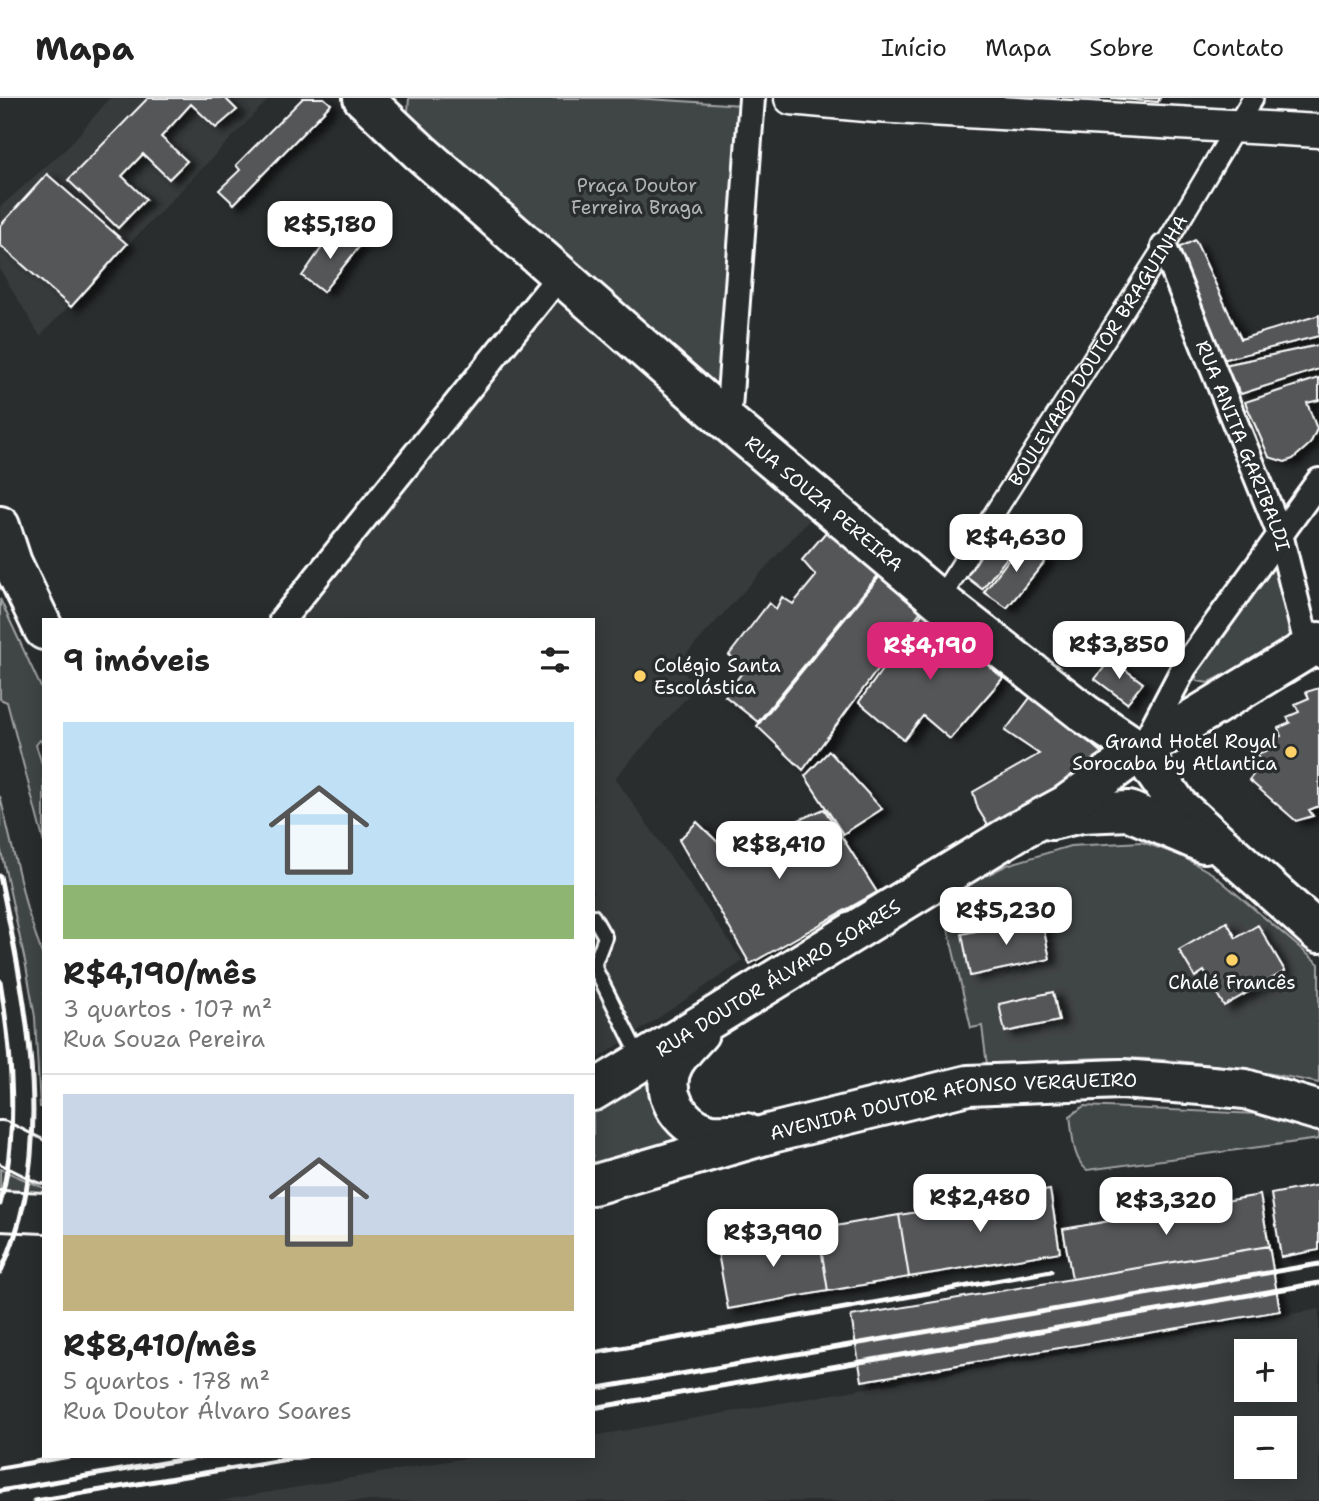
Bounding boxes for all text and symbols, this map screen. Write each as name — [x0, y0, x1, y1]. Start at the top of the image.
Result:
text: Mapa — [35, 26, 134, 71]
text: Início — [881, 32, 947, 64]
text: Mapa — [985, 32, 1051, 64]
text: Sobre — [1089, 32, 1154, 64]
text: Contato — [1192, 32, 1284, 64]
park label: Praça Doutor Ferreira Braga — [571, 173, 703, 220]
pin: R$5,180 — [265, 202, 395, 261]
text: R$5,180 — [284, 209, 376, 239]
street label: BOULEVARD DOUTOR BRAGUINHA — [1003, 210, 1194, 491]
street label: RUA ANITA GARIBALDI — [1190, 337, 1296, 553]
street label: RUA SOUZA PEREIRA — [740, 430, 908, 577]
pin: R$4,630 — [951, 514, 1081, 574]
text: R$4,630 — [966, 522, 1066, 552]
pin: R$4,190 — [865, 622, 995, 682]
pin: R$3,850 — [1054, 622, 1184, 681]
text: R$3,850 — [1069, 629, 1169, 659]
text: R$4,190 — [883, 630, 977, 660]
text: 9 imóveis — [63, 640, 210, 681]
icon: filters — [536, 641, 574, 679]
place label: Colégio Santa Escolástica — [654, 653, 781, 700]
marker: Colégio Santa Escolástica — [632, 668, 648, 684]
place label: Grand Hotel Royal Sorocaba by Atlantica — [1072, 729, 1277, 776]
marker: Grand Hotel Royal Sorocaba by Atlantica — [1283, 744, 1299, 760]
icon: home — [256, 767, 382, 893]
pin: R$8,410 — [714, 822, 844, 881]
text: R$8,410 — [732, 829, 826, 859]
pin: R$5,230 — [941, 888, 1071, 947]
street label: RUA DOUTOR ÁLVARO SOARES — [651, 894, 905, 1063]
text: R$5,230 — [956, 895, 1056, 925]
marker: Chalé Francês — [1224, 952, 1240, 968]
text: R$4,190/mês — [63, 953, 257, 994]
place label: Chalé Francês — [1168, 970, 1296, 995]
text: 3 quartos · 107 m² — [63, 994, 272, 1024]
text: Rua Souza Pereira — [63, 1024, 265, 1054]
street label: AVENIDA DOUTOR AFONSO VERGUEIRO — [767, 1067, 1138, 1146]
icon: home — [256, 1139, 382, 1265]
pin: R$2,480 — [915, 1174, 1045, 1234]
pin: R$3,320 — [1101, 1178, 1231, 1237]
text: R$2,480 — [929, 1182, 1031, 1212]
text: R$3,320 — [1115, 1185, 1217, 1215]
pin: R$3,990 — [708, 1210, 838, 1269]
text: R$3,990 — [723, 1217, 823, 1247]
text: R$8,410/mês — [63, 1325, 257, 1366]
map controls — [1234, 1339, 1297, 1479]
button: + — [1234, 1339, 1297, 1402]
text: 5 quartos · 178 m² — [63, 1366, 270, 1396]
text: Rua Doutor Álvaro Soares — [63, 1396, 352, 1426]
button: − — [1234, 1416, 1297, 1479]

